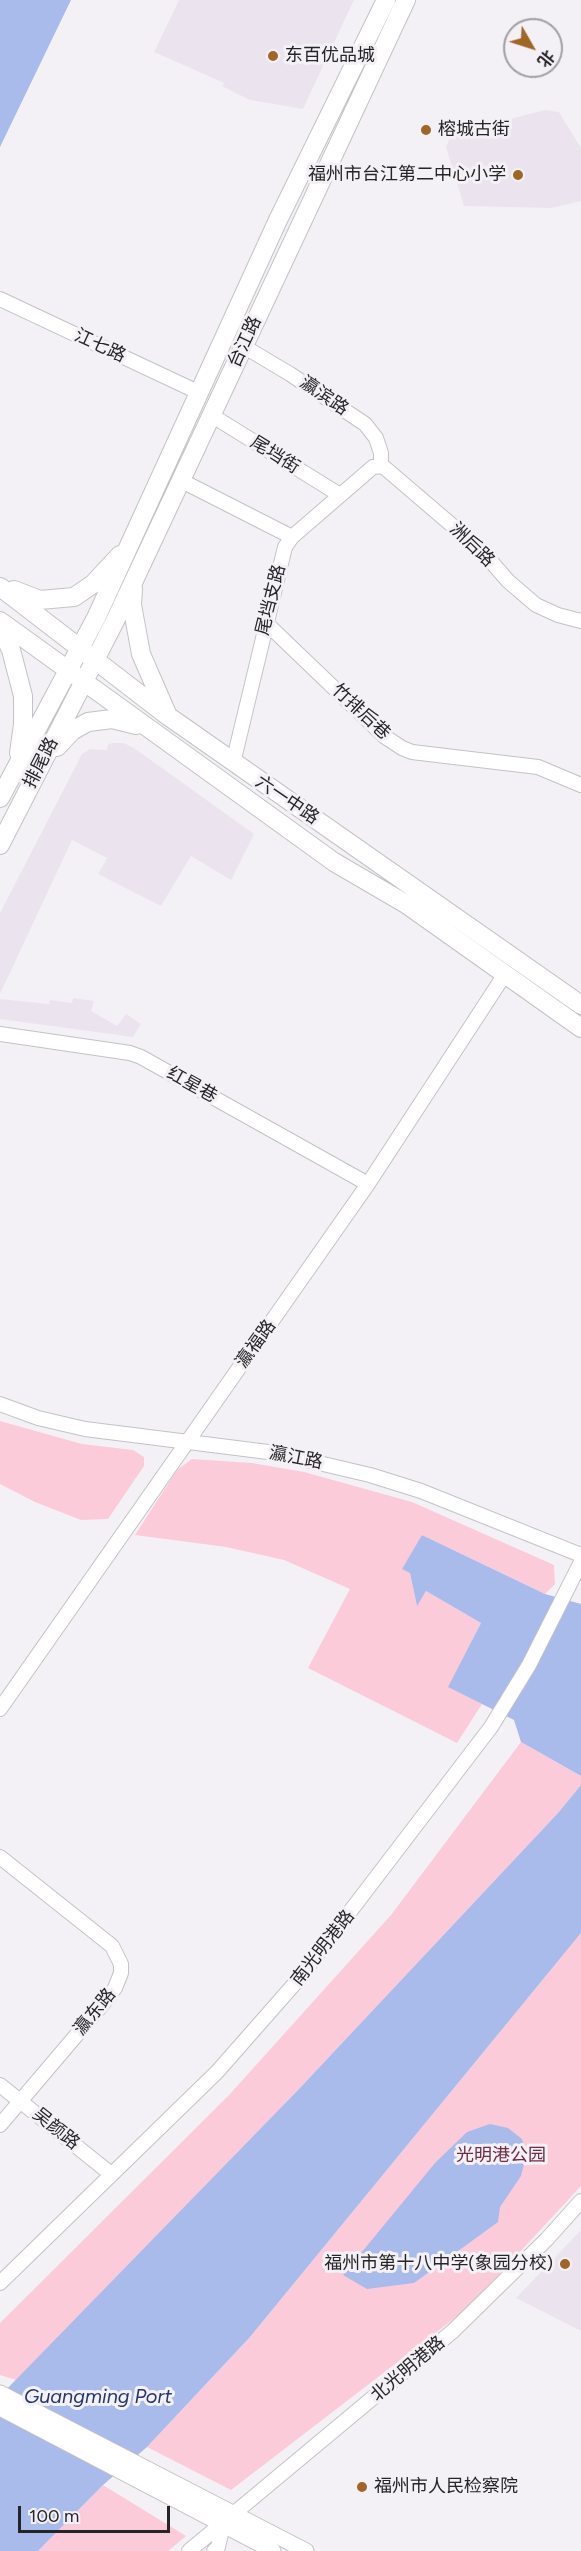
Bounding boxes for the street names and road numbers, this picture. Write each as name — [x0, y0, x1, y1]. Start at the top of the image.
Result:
street label: 台江路 — [224, 313, 266, 371]
street label: 江七路 — [71, 325, 129, 367]
street label: 瀛滨路 — [296, 372, 352, 420]
street label: 尾垱街 — [246, 432, 304, 478]
street label: 洲后路 — [445, 518, 499, 572]
street label: 尾垱支路 — [252, 562, 290, 638]
street label: 竹排后巷 — [327, 680, 395, 744]
street label: 排尾路 — [19, 734, 63, 792]
street label: 六一中路 — [251, 771, 323, 829]
street label: 红星巷 — [163, 1062, 221, 1108]
street label: 瀛福路 — [231, 1316, 281, 1372]
street label: 瀛江路 — [267, 1442, 325, 1474]
street label: 南光明港路 — [287, 1906, 359, 1990]
street label: 瀛东路 — [70, 1984, 120, 2040]
street label: 吴颜路 — [28, 2104, 84, 2154]
street label: 北光明港路 — [367, 2332, 449, 2406]

